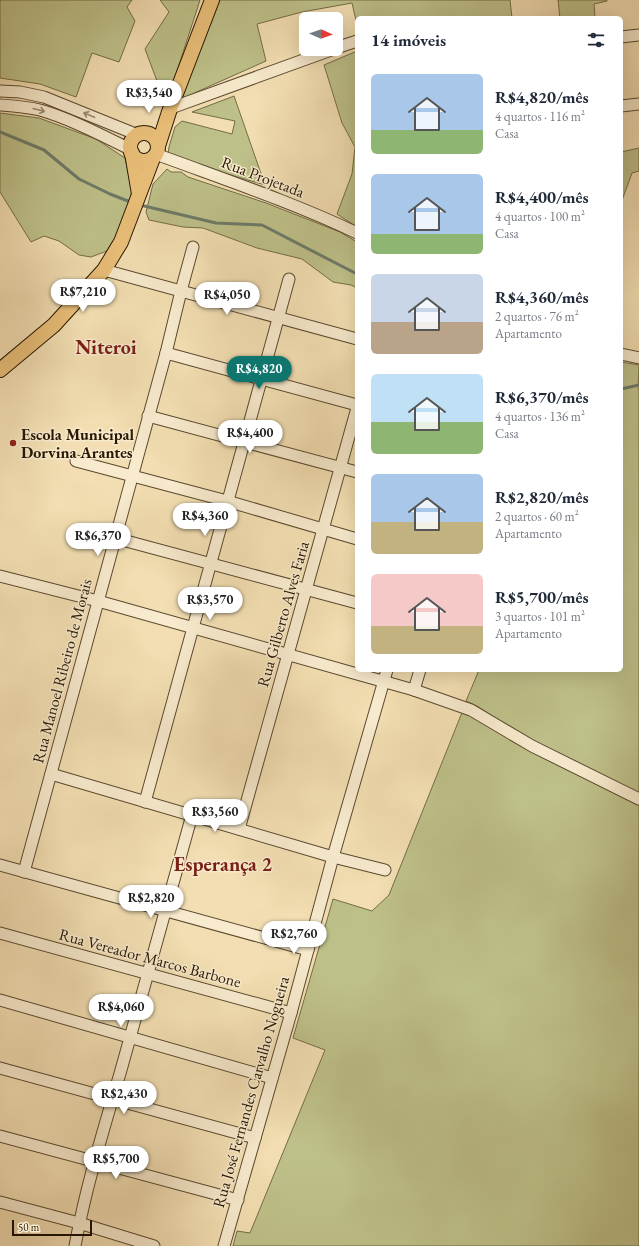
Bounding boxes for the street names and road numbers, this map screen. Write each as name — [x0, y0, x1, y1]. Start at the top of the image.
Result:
street label: Rua Projetada — [219, 152, 308, 203]
street label: Rua Gilberto Alves Faria — [252, 538, 314, 689]
street label: Rua Manoel Ribeiro de Morais — [27, 576, 97, 766]
street label: Rua Vereador Marcos Barbone — [57, 924, 243, 992]
street label: Rua José Fernandes Carvalho Nogueira — [208, 973, 294, 1210]

